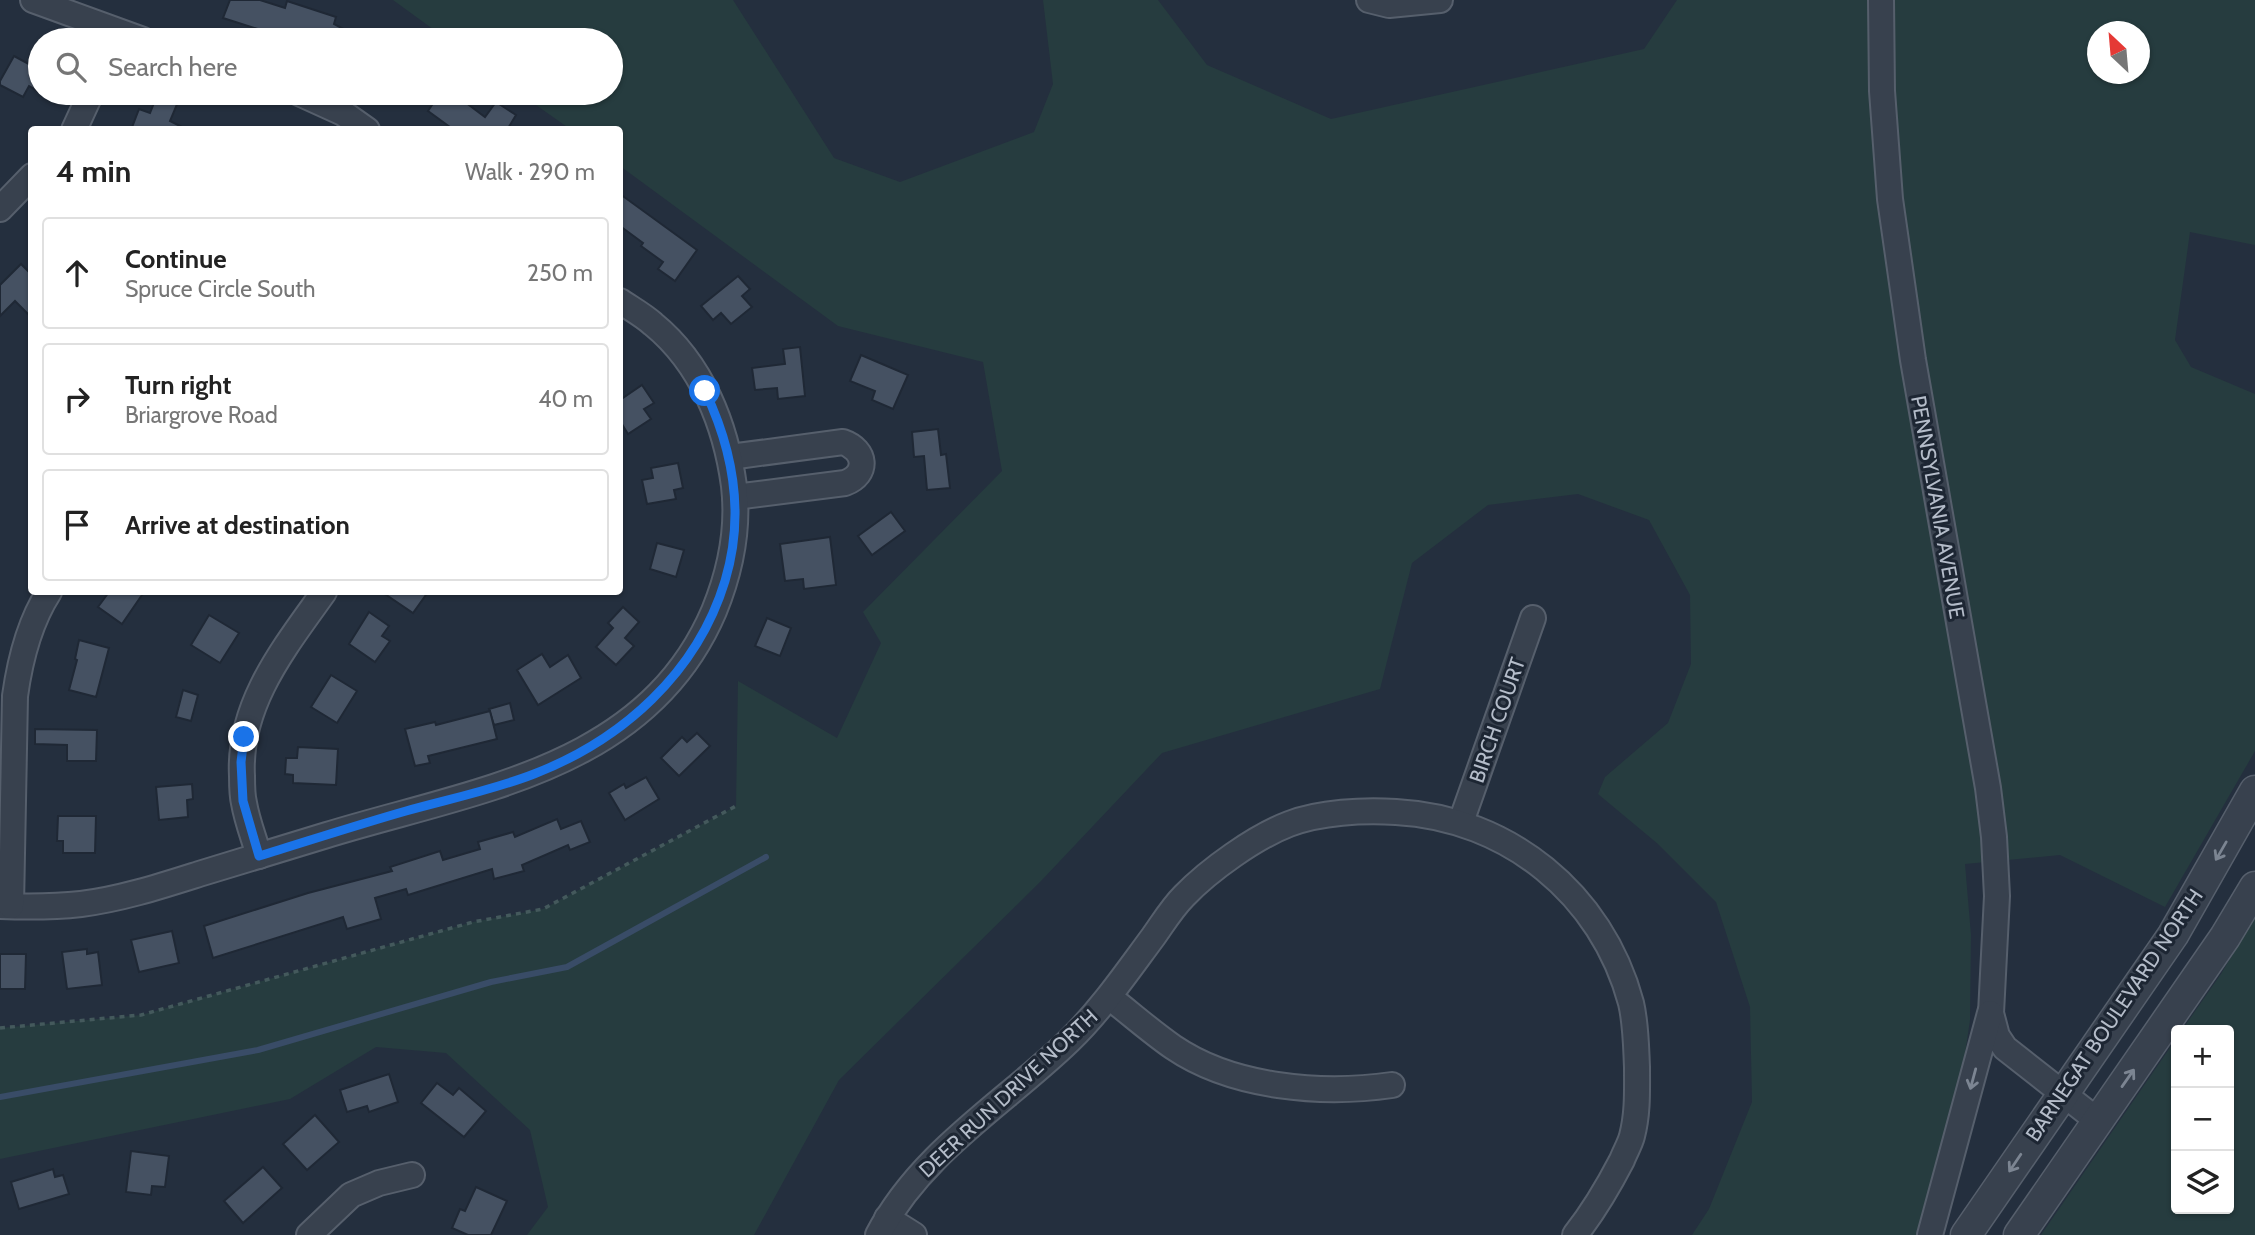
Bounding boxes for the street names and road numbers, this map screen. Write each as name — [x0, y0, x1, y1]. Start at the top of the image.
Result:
street label: PENNSYLVANIA AVENUE — [1906, 393, 1970, 621]
street label: BIRCH COURT — [1464, 654, 1530, 786]
street label: BARNEGAT BOULEVARD NORTH — [2020, 884, 2208, 1146]
street label: DEER RUN DRIVE NORTH — [913, 1004, 1103, 1182]

